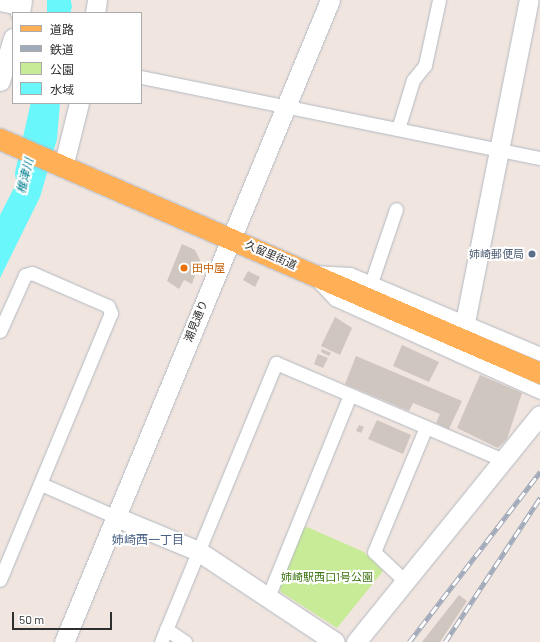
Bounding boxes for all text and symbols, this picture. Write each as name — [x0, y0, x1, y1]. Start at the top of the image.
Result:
legend — [12, 12, 142, 104]
text: 道路 — [50, 22, 74, 36]
text: 鉄道 — [50, 42, 74, 56]
text: 公園 — [50, 62, 74, 76]
text: 水域 — [50, 82, 74, 96]
water label: 椎津川 — [14, 157, 36, 195]
street label: 久留里街道 — [243, 238, 299, 272]
place label: 姉崎郵便局 — [469, 247, 524, 261]
marker: 姉崎郵便局 — [527, 249, 537, 259]
place label: 田中屋 — [192, 261, 225, 275]
marker: 田中屋 — [179, 263, 189, 273]
street label: 潮見通り — [182, 298, 210, 344]
district label: 姉崎西一丁目 — [112, 533, 184, 547]
park label: 姉崎駅西口1号公園 — [281, 570, 373, 584]
scale bar — [14, 604, 114, 630]
text: 50 m — [19, 612, 44, 626]

